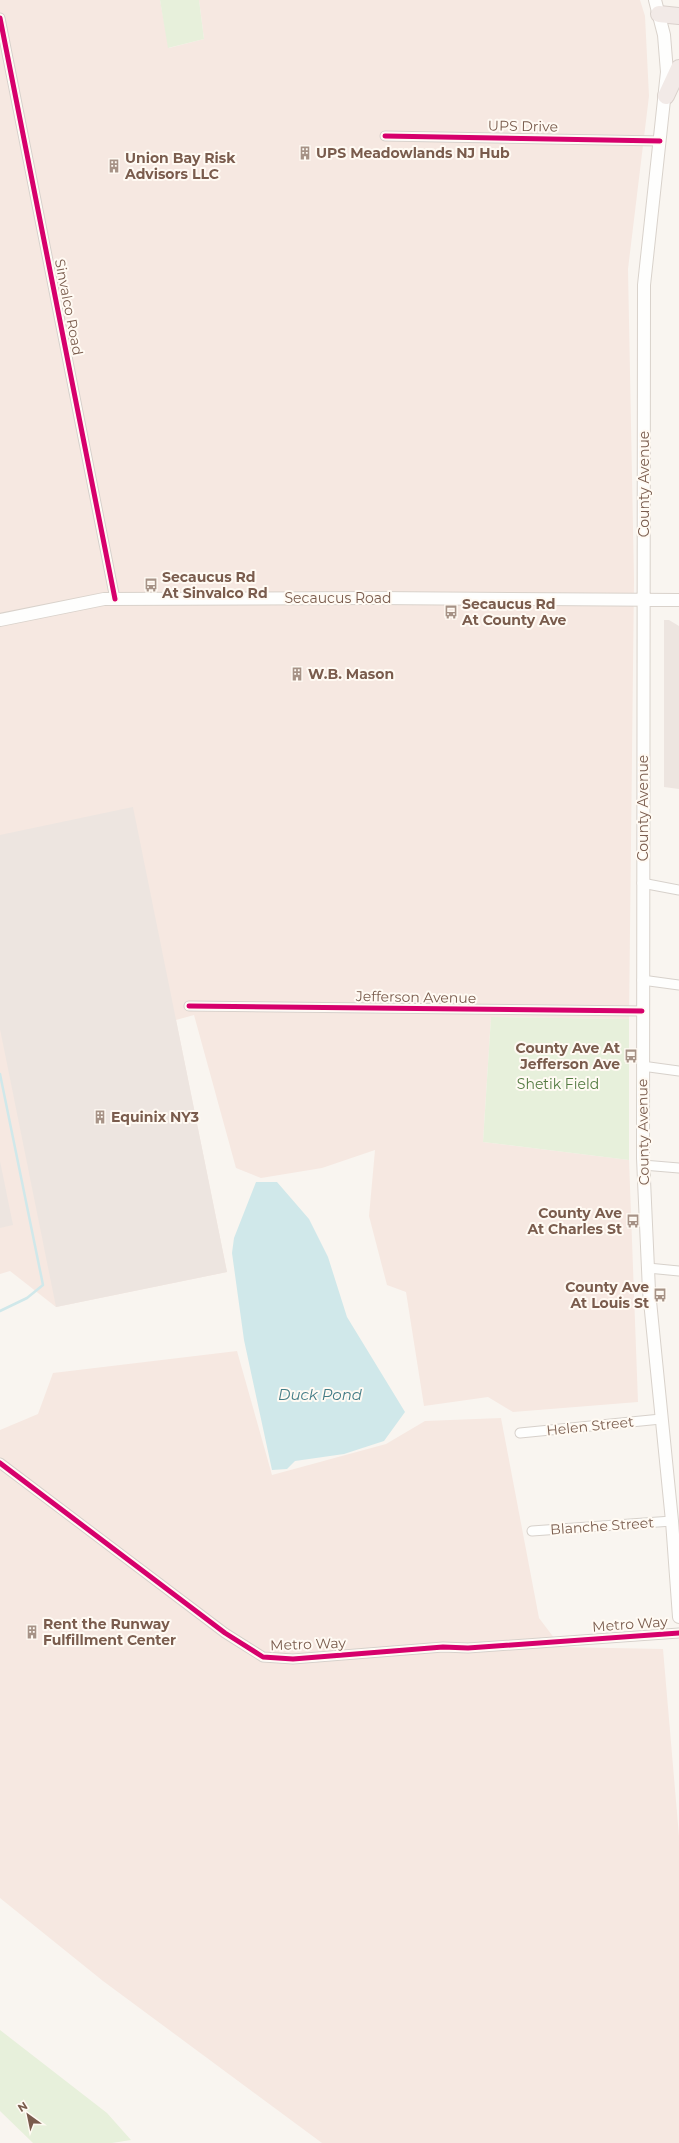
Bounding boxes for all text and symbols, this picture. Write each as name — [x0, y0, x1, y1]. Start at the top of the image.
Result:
street label: UPS Drive — [488, 116, 558, 136]
place label: UPS Meadowlands NJ Hub — [316, 144, 510, 162]
building icon: UPS Meadowlands NJ Hub — [297, 145, 313, 161]
place label: Union Bay Risk Advisors LLC — [124, 149, 236, 183]
building icon: Union Bay Risk Advisors LLC — [106, 158, 122, 174]
street label: Sinvalco Road — [51, 257, 87, 357]
street label: County Avenue — [635, 431, 653, 537]
place label: Secaucus Rd At Sinvalco Rd — [161, 568, 268, 602]
bus stop icon: Secaucus Rd At Sinvalco Rd — [143, 577, 159, 593]
street label: Secaucus Road — [284, 589, 392, 607]
place label: Secaucus Rd At County Ave — [461, 595, 567, 629]
bus stop icon: Secaucus Rd At County Ave — [443, 604, 459, 620]
place label: W.B. Mason — [308, 665, 394, 683]
building icon: W.B. Mason — [289, 666, 305, 682]
street label: County Avenue — [634, 755, 652, 861]
street label: Jefferson Avenue — [355, 987, 476, 1007]
place label: County Ave At Jefferson Ave — [516, 1039, 620, 1073]
bus stop icon: County Ave At Jefferson Ave — [623, 1048, 639, 1064]
park label: Shetik Field — [517, 1075, 599, 1093]
street label: County Avenue — [633, 1079, 653, 1185]
place label: Equinix NY3 — [111, 1108, 199, 1126]
building icon: Equinix NY3 — [92, 1109, 108, 1125]
place label: County Ave At Charles St — [526, 1204, 622, 1238]
bus stop icon: County Ave At Charles St — [625, 1213, 641, 1229]
place label: County Ave At Louis St — [565, 1278, 649, 1312]
bus stop icon: County Ave At Louis St — [652, 1287, 668, 1303]
water label: Duck Pond — [278, 1385, 363, 1404]
street label: Helen Street — [546, 1412, 635, 1440]
street label: Blanche Street — [550, 1513, 655, 1539]
street label: Metro Way — [592, 1612, 669, 1636]
place label: Rent the Runway Fulfillment Center — [43, 1615, 176, 1649]
building icon: Rent the Runway Fulfillment Center — [24, 1624, 40, 1640]
street label: Metro Way — [270, 1634, 347, 1654]
north arrow — [8, 2095, 48, 2135]
text: N — [15, 2098, 30, 2115]

